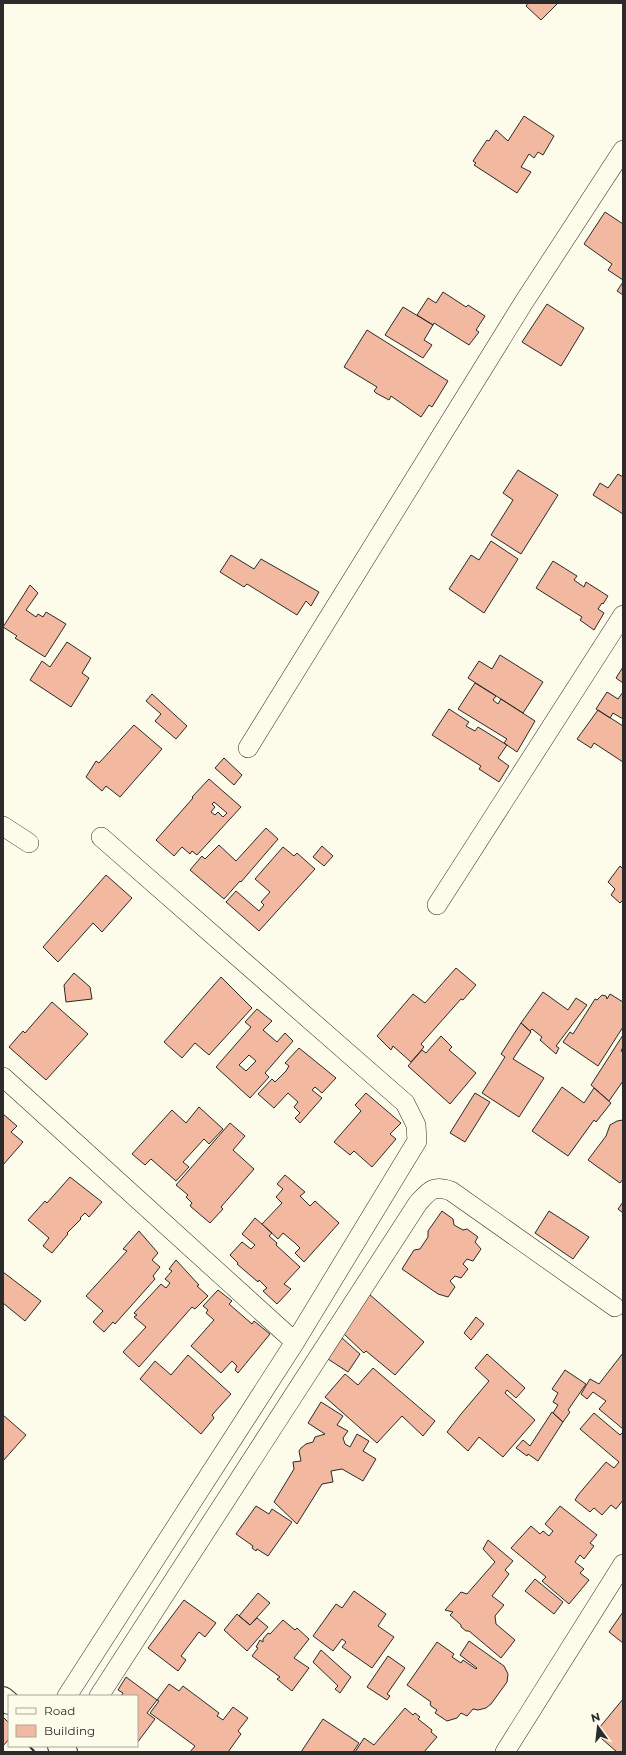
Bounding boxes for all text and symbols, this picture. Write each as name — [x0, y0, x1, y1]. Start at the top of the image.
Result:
legend — [8, 1695, 138, 1747]
text: Road — [44, 1703, 75, 1718]
north arrow — [578, 1707, 618, 1747]
text: N — [589, 1709, 602, 1725]
text: Building — [44, 1723, 95, 1738]

